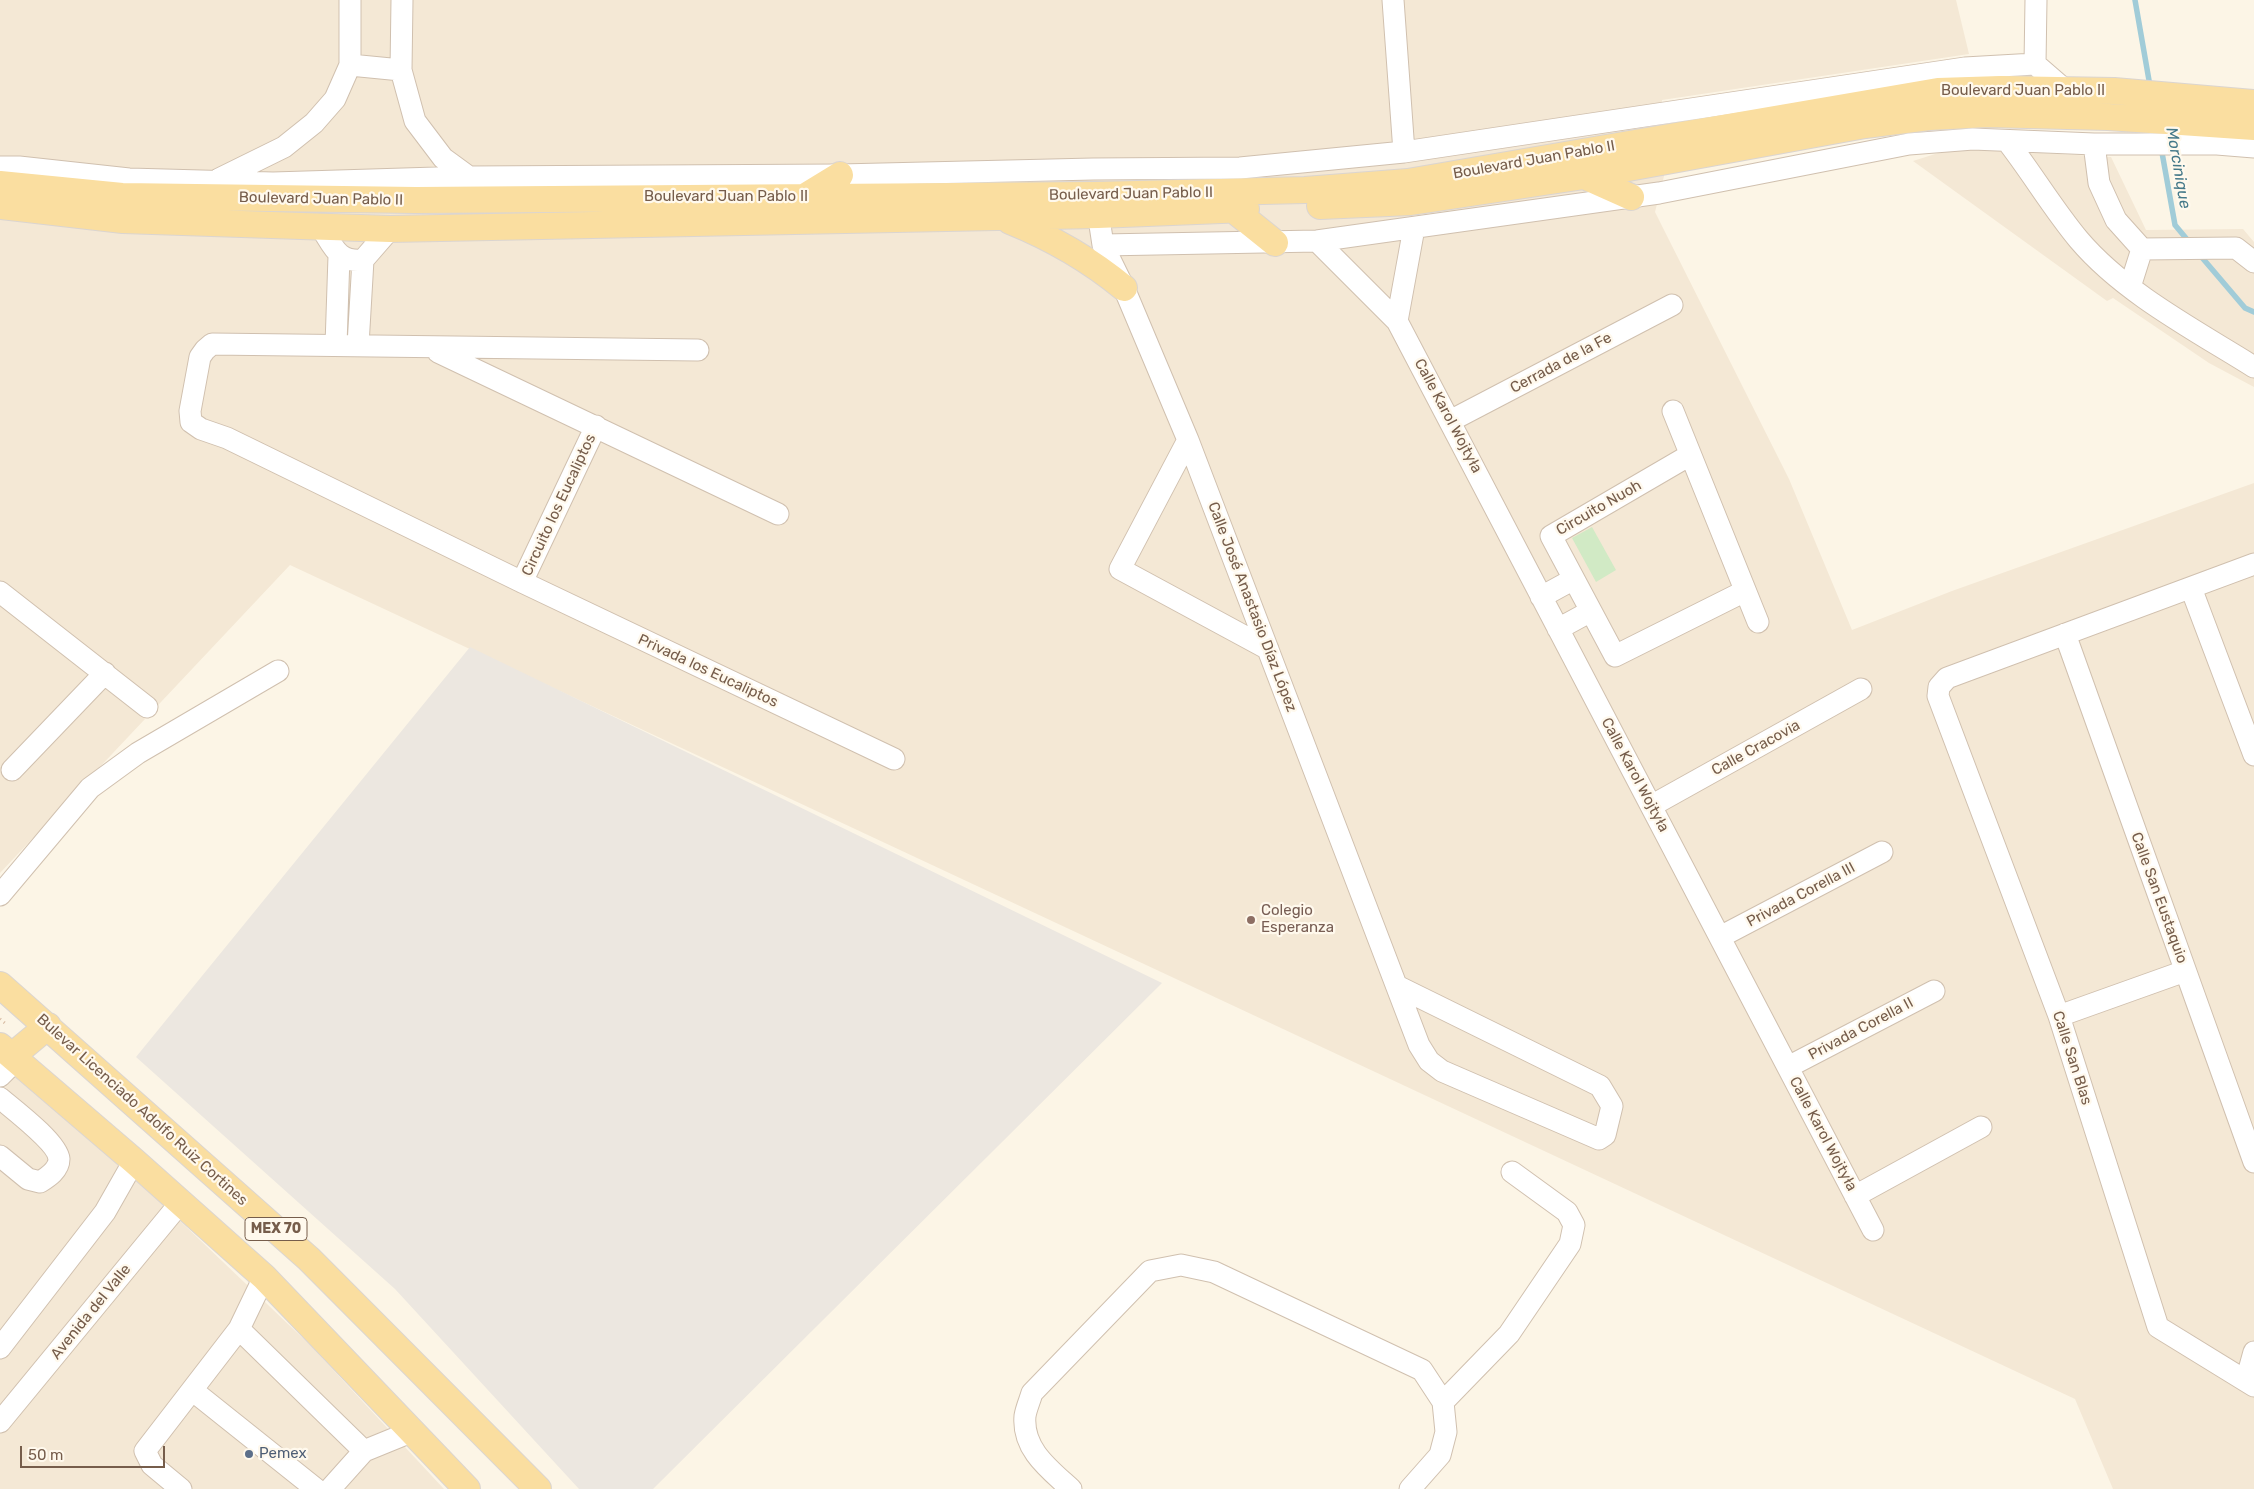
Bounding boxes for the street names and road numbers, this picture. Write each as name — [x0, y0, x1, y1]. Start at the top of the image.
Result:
street label: Boulevard Juan Pablo II — [1941, 82, 2105, 100]
street label: Boulevard Juan Pablo II — [1452, 137, 1616, 183]
street label: Boulevard Juan Pablo II — [1049, 184, 1213, 204]
street label: Boulevard Juan Pablo II — [644, 188, 808, 206]
street label: Boulevard Juan Pablo II — [239, 189, 403, 209]
street label: Cerrada de la Fe — [1507, 329, 1615, 397]
street label: Calle Karol Wojtyła — [1410, 356, 1486, 476]
street label: Circuito los Eucaliptos — [518, 431, 600, 579]
street label: Circuito Nuoh — [1553, 476, 1645, 540]
street label: Calle José Anastasio Díaz López — [1204, 499, 1300, 715]
street label: Privada los Eucaliptos — [635, 631, 781, 711]
street label: Calle Karol Wojtyła — [1597, 715, 1673, 835]
street label: Calle Cracovia — [1709, 716, 1803, 780]
street label: Calle San Eustaquio — [2127, 830, 2191, 966]
street label: Privada Corella III — [1744, 859, 1858, 931]
street label: Privada Corella II — [1806, 994, 1916, 1064]
street label: Calle San Blas — [2048, 1009, 2096, 1107]
street label: Bulevar Licenciado Adolfo Ruiz Cortines — [33, 1010, 251, 1210]
street label: Calle Karol Wojtyła — [1785, 1074, 1861, 1194]
road number: MEX 70 — [245, 1218, 307, 1240]
street label: Avenida del Valle — [47, 1261, 135, 1363]

